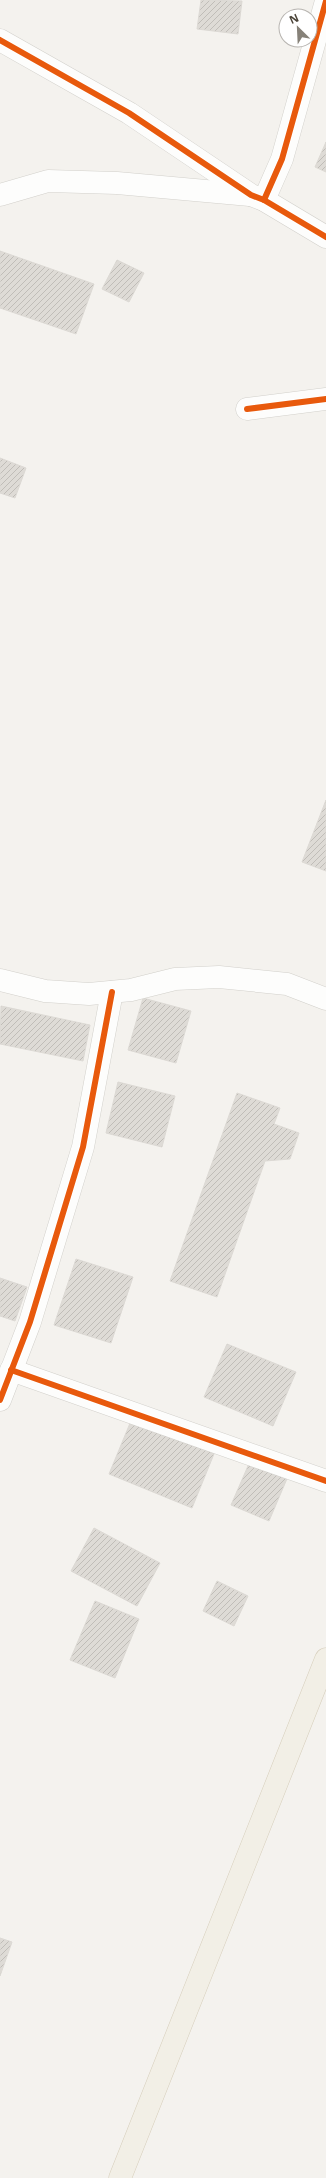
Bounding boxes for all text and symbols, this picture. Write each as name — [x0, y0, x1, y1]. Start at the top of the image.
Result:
north arrow — [278, 8, 318, 48]
text: N — [287, 10, 301, 27]

